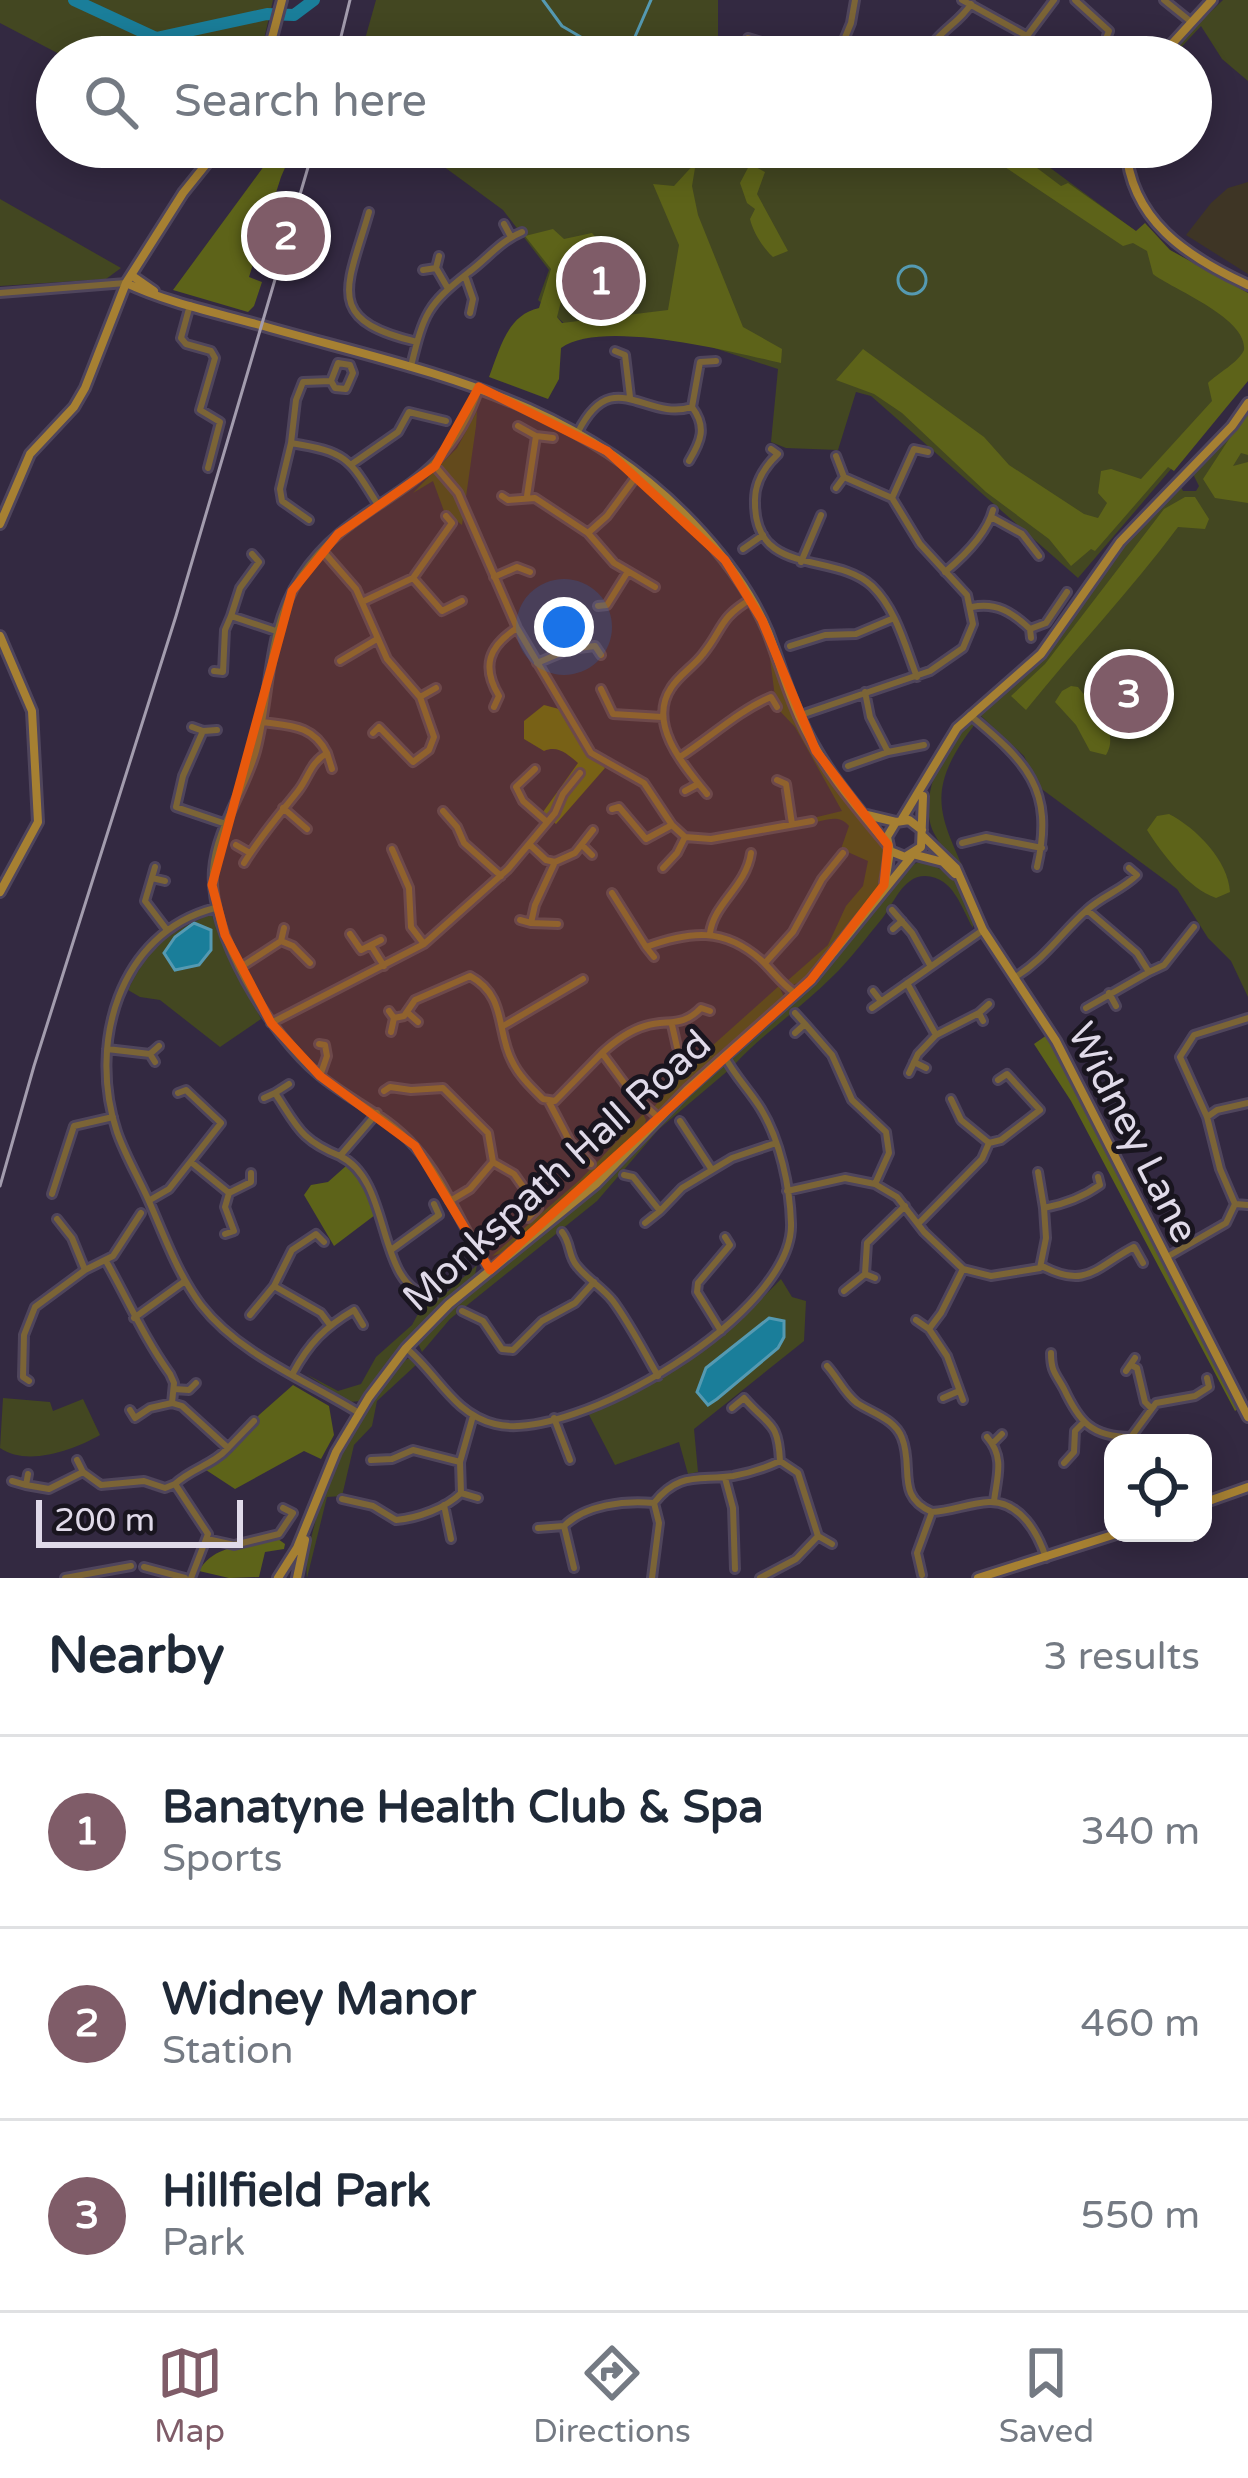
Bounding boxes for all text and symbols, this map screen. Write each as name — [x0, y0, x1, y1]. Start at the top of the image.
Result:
search box — [36, 36, 1212, 168]
icon: search — [78, 69, 144, 135]
text: Search here — [174, 75, 427, 129]
pin: 2 — [247, 191, 325, 281]
pin: 1 — [562, 236, 640, 326]
your location — [534, 597, 594, 657]
pin: 3 — [1090, 649, 1168, 739]
street label: Widney Lane — [1057, 1015, 1208, 1250]
street label: Monkspath Hall Road — [393, 1020, 721, 1322]
map controls — [1104, 1434, 1212, 1542]
button: locate — [1104, 1434, 1212, 1542]
scale bar — [36, 1494, 243, 1547]
text: 200 m — [54, 1501, 155, 1540]
text: Nearby — [48, 1625, 225, 1687]
text: 3 results — [1043, 1633, 1200, 1680]
text: Banatyne Health Club & Spa — [162, 1781, 764, 1835]
text: 1 — [75, 1808, 99, 1855]
text: 340 m — [1081, 1808, 1200, 1855]
text: Sports — [162, 1835, 283, 1882]
text: Widney Manor — [162, 1973, 476, 2027]
text: 2 — [75, 2000, 99, 2047]
text: 460 m — [1081, 2000, 1200, 2047]
text: Station — [162, 2027, 294, 2074]
text: Hillfield Park — [162, 2165, 431, 2219]
text: 3 — [75, 2192, 99, 2239]
text: 550 m — [1081, 2192, 1200, 2239]
text: Park — [162, 2219, 245, 2266]
tab: Map — [154, 2340, 225, 2451]
tab: Directions — [533, 2340, 691, 2451]
tab: Saved — [999, 2340, 1094, 2451]

